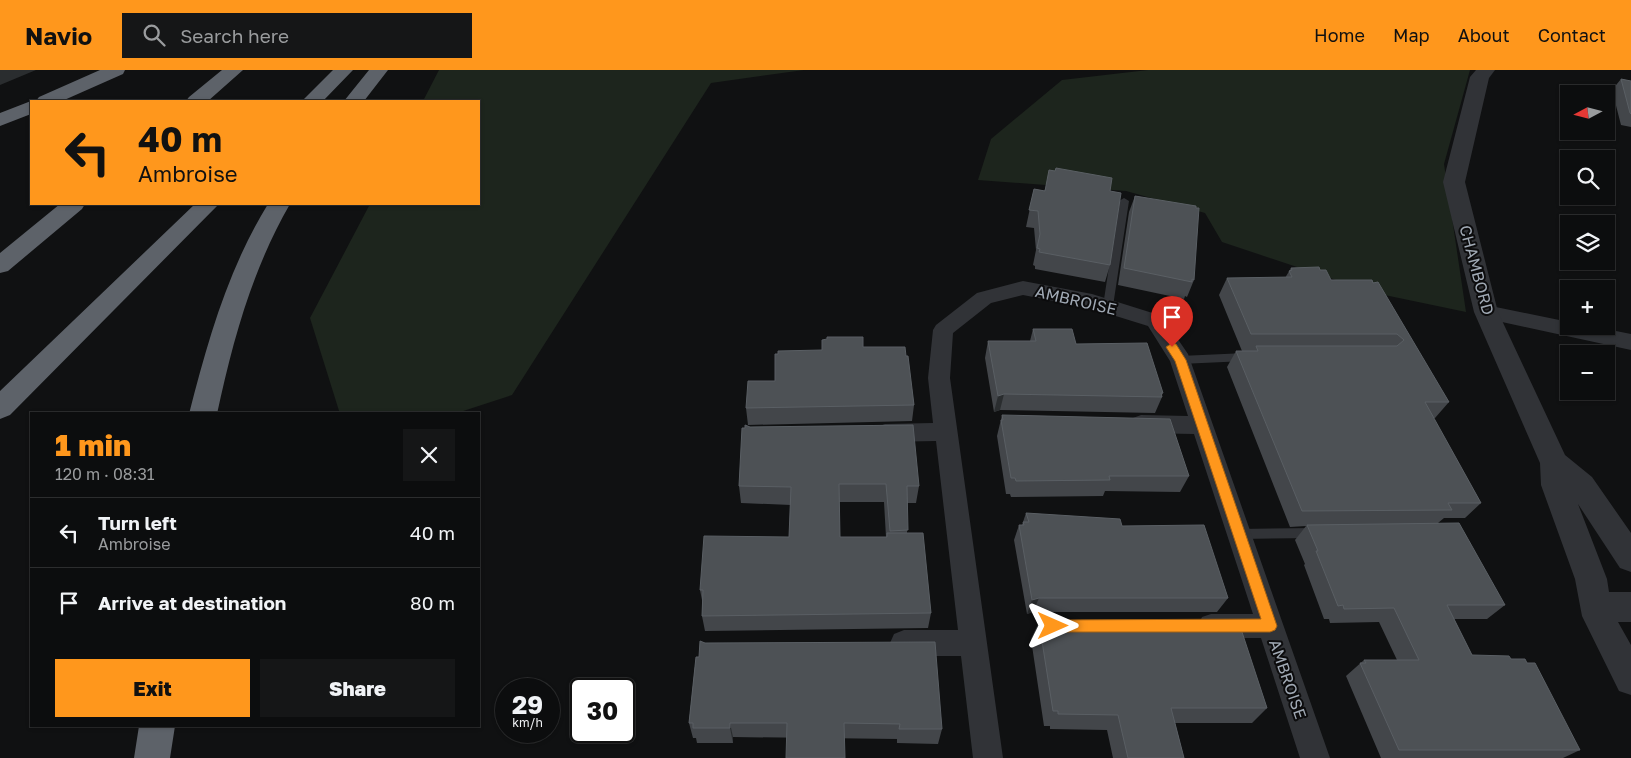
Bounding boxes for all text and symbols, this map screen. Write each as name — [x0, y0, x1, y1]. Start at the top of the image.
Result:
search box — [122, 13, 472, 58]
text: Navio — [25, 21, 92, 50]
icon: search — [140, 21, 168, 49]
text: Search here — [180, 24, 289, 47]
text: Home — [1314, 24, 1365, 46]
text: Map — [1393, 24, 1430, 46]
text: About — [1458, 24, 1510, 46]
text: Contact — [1538, 24, 1606, 46]
north arrow — [1560, 85, 1615, 140]
map controls — [1560, 85, 1615, 400]
text: 40 m — [138, 118, 222, 160]
icon: left — [55, 120, 120, 185]
button: search — [1560, 150, 1615, 205]
text: Ambroise — [138, 160, 238, 187]
button: layers — [1560, 215, 1615, 270]
street label: CHAMBORD — [1455, 223, 1499, 317]
button: + — [1560, 280, 1615, 335]
street label: AMBROISE — [1033, 281, 1119, 319]
pin — [1151, 296, 1193, 347]
icon: arrive — [1158, 303, 1186, 331]
button: − — [1560, 345, 1615, 400]
text: 1 min — [55, 427, 131, 463]
button: close — [403, 429, 455, 481]
text: 120 m · 08:31 — [55, 464, 155, 484]
text: Turn left — [98, 511, 177, 534]
icon: left — [55, 519, 83, 547]
text: 40 m — [410, 521, 455, 544]
text: Ambroise — [98, 534, 170, 554]
icon: arrive — [55, 589, 83, 617]
text: Arrive at destination — [98, 591, 286, 614]
text: 80 m — [410, 591, 455, 614]
position arrow — [1026, 599, 1078, 651]
street label: AMBROISE — [1265, 637, 1311, 721]
button: Exit — [55, 659, 250, 717]
button: Share — [260, 659, 455, 717]
speed limit sign: 30 — [570, 678, 635, 743]
text: 29 — [512, 689, 543, 720]
text: km/h — [512, 715, 543, 730]

